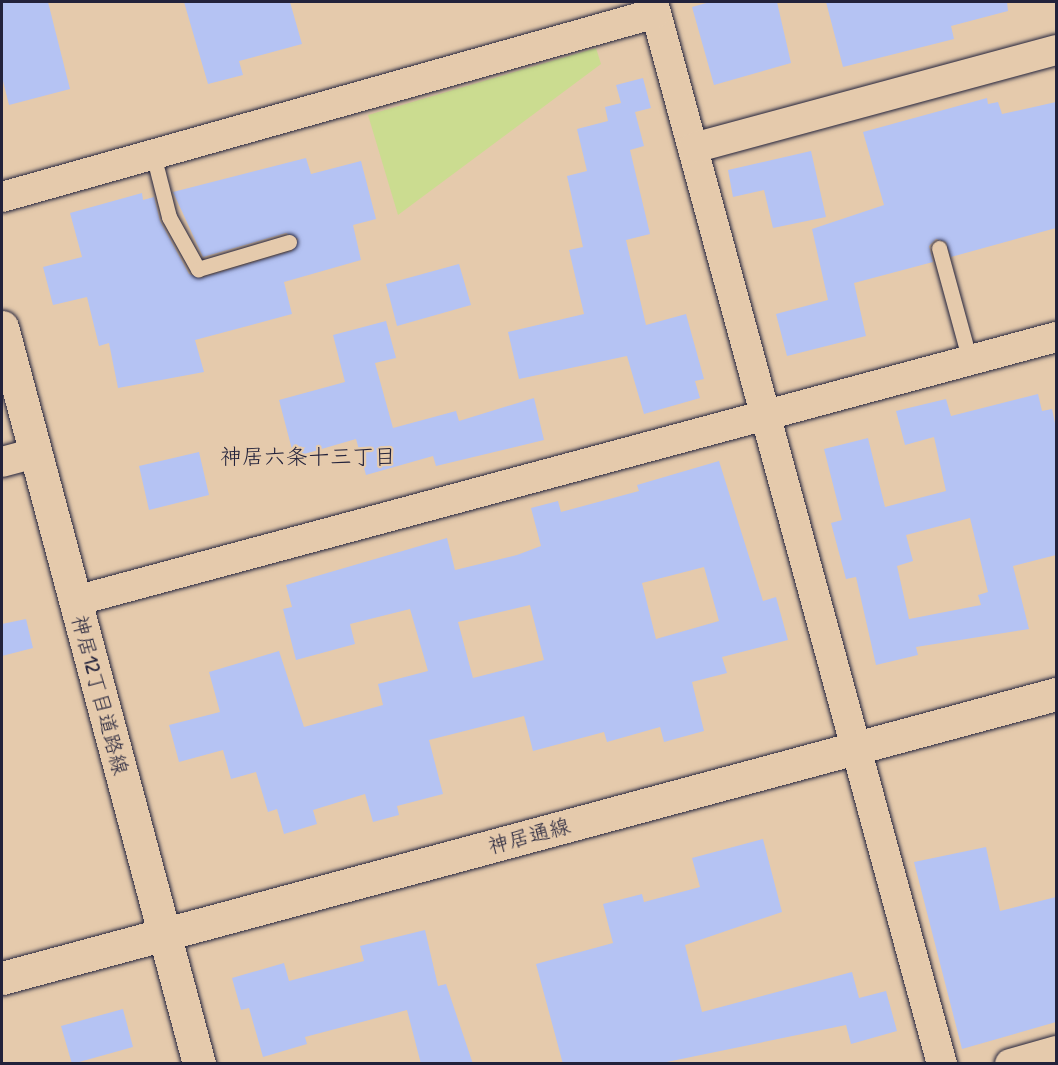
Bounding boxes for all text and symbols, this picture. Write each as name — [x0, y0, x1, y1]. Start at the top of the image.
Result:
district label: 神居六条十三丁目 — [220, 444, 396, 470]
street label: 神居12丁目道路線 — [67, 612, 133, 778]
street label: 神居通線 — [485, 813, 573, 859]

